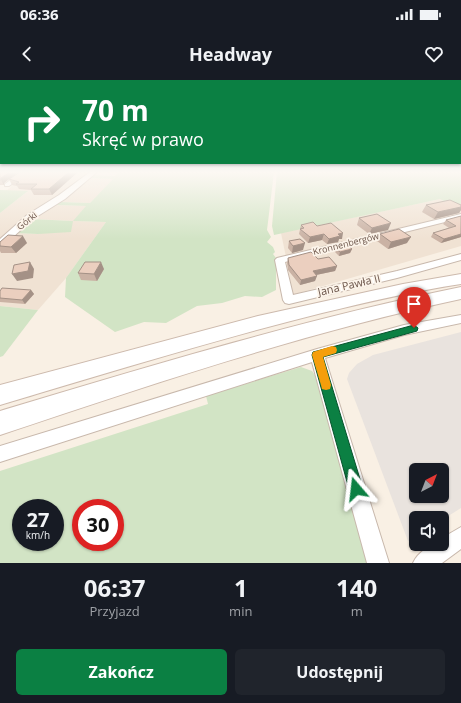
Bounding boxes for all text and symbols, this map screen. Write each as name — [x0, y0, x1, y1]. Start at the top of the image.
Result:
text: 06:36 — [20, 4, 59, 24]
text: Headway — [189, 42, 272, 66]
icon: back — [16, 43, 38, 65]
icon: heart — [423, 43, 445, 65]
text: 70 m — [82, 91, 149, 129]
icon: right — [16, 96, 68, 148]
text: Skręć w prawo — [82, 127, 204, 151]
street label: Górki — [14, 208, 40, 233]
street label: Kronnenbergów — [311, 229, 380, 258]
street label: Jana Pawła II — [315, 270, 382, 299]
pin — [397, 287, 431, 328]
icon: arrive — [403, 293, 425, 315]
north arrow — [409, 463, 449, 503]
map controls — [409, 463, 449, 551]
position arrow — [335, 468, 377, 510]
speed limit sign: 30 — [72, 499, 124, 551]
text: 27 — [27, 506, 49, 533]
button: sound — [409, 511, 449, 551]
text: km/h — [26, 528, 50, 542]
text: 06:37 — [84, 571, 145, 604]
text: 1 — [234, 571, 248, 604]
text: 140 — [336, 571, 377, 604]
text: Przyjazd — [89, 602, 140, 620]
text: min — [229, 602, 252, 620]
text: m — [351, 602, 363, 620]
button: Zakończ — [16, 649, 227, 695]
button: Udostępnij — [235, 649, 445, 695]

